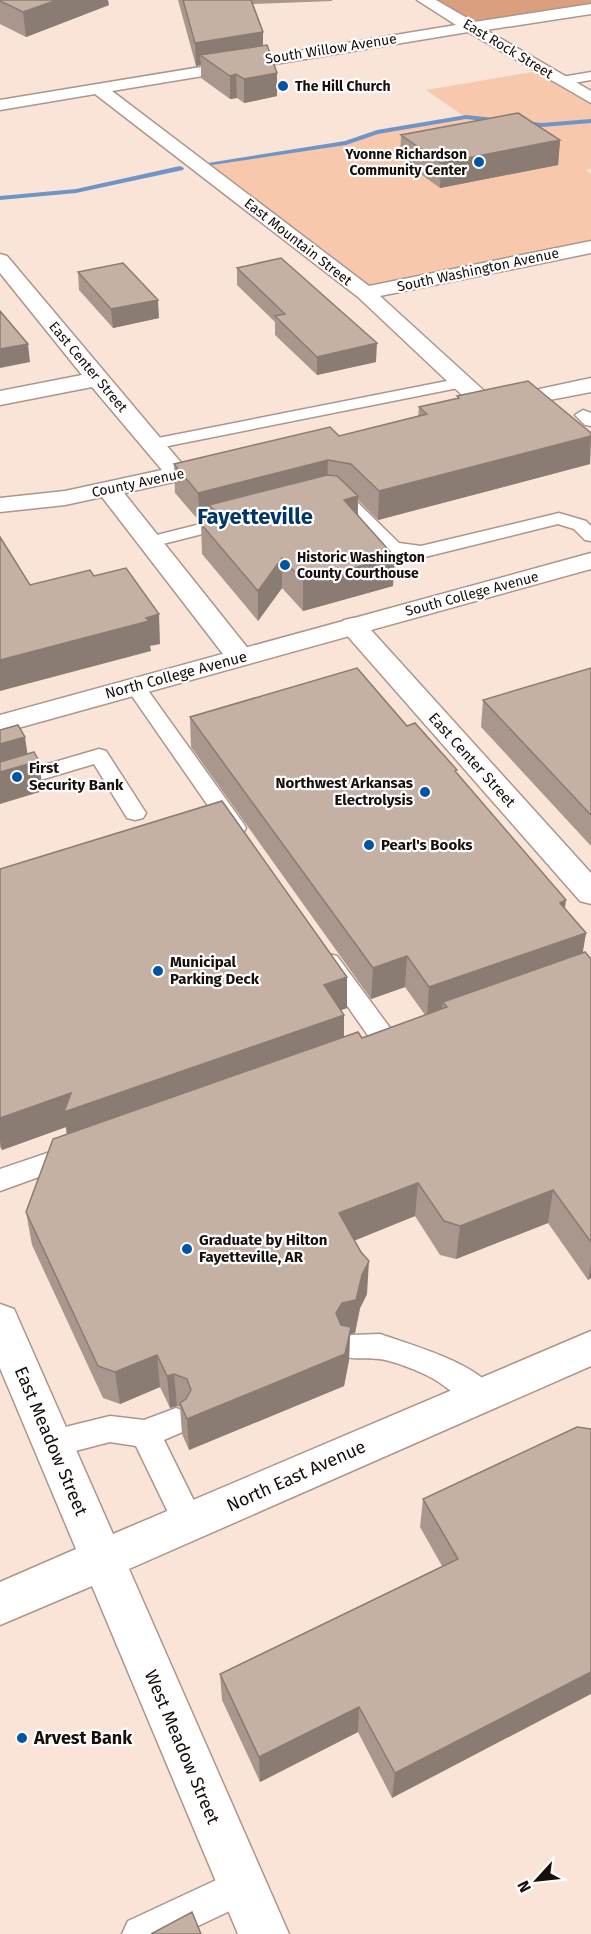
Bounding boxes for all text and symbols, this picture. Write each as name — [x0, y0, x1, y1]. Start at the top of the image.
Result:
street label: East Rock Street — [460, 15, 557, 83]
street label: South Willow Avenue — [264, 30, 398, 68]
place label: The Hill Church — [295, 78, 391, 95]
marker: The Hill Church — [276, 79, 290, 93]
place label: Yvonne Richardson Community Center — [344, 146, 467, 179]
marker: Yvonne Richardson Community Center — [472, 155, 486, 169]
street label: East Mountain Street — [241, 195, 356, 290]
street label: South Washington Avenue — [395, 245, 561, 295]
street label: East Center Street — [45, 318, 131, 416]
street label: County Avenue — [90, 465, 186, 501]
district label: Fayetteville — [197, 503, 313, 530]
place label: Historic Washington County Courthouse — [297, 549, 425, 582]
marker: Historic Washington County Courthouse — [278, 558, 292, 572]
street label: South College Avenue — [403, 568, 541, 620]
street label: North College Avenue — [103, 647, 249, 703]
street label: East Center Street — [425, 709, 520, 811]
place label: First Security Bank — [29, 759, 124, 794]
marker: First Security Bank — [10, 770, 24, 784]
place label: Northwest Arkansas Electrolysis — [276, 774, 413, 809]
marker: Northwest Arkansas Electrolysis — [418, 785, 432, 799]
place label: Pearl's Books — [381, 836, 473, 854]
marker: Pearl's Books — [362, 838, 376, 852]
place label: Municipal Parking Deck — [170, 953, 260, 988]
marker: Municipal Parking Deck — [151, 964, 165, 978]
place label: Graduate by Hilton Fayetteville, AR — [199, 1231, 327, 1266]
marker: Graduate by Hilton Fayetteville, AR — [180, 1242, 194, 1256]
street label: East Meadow Street — [10, 1363, 93, 1519]
street label: North East Avenue — [223, 1435, 369, 1517]
street label: West Meadow Street — [140, 1667, 225, 1828]
place label: Arvest Bank — [33, 1727, 133, 1749]
marker: Arvest Bank — [15, 1731, 29, 1745]
north arrow — [507, 1850, 567, 1910]
text: N — [513, 1878, 535, 1896]

